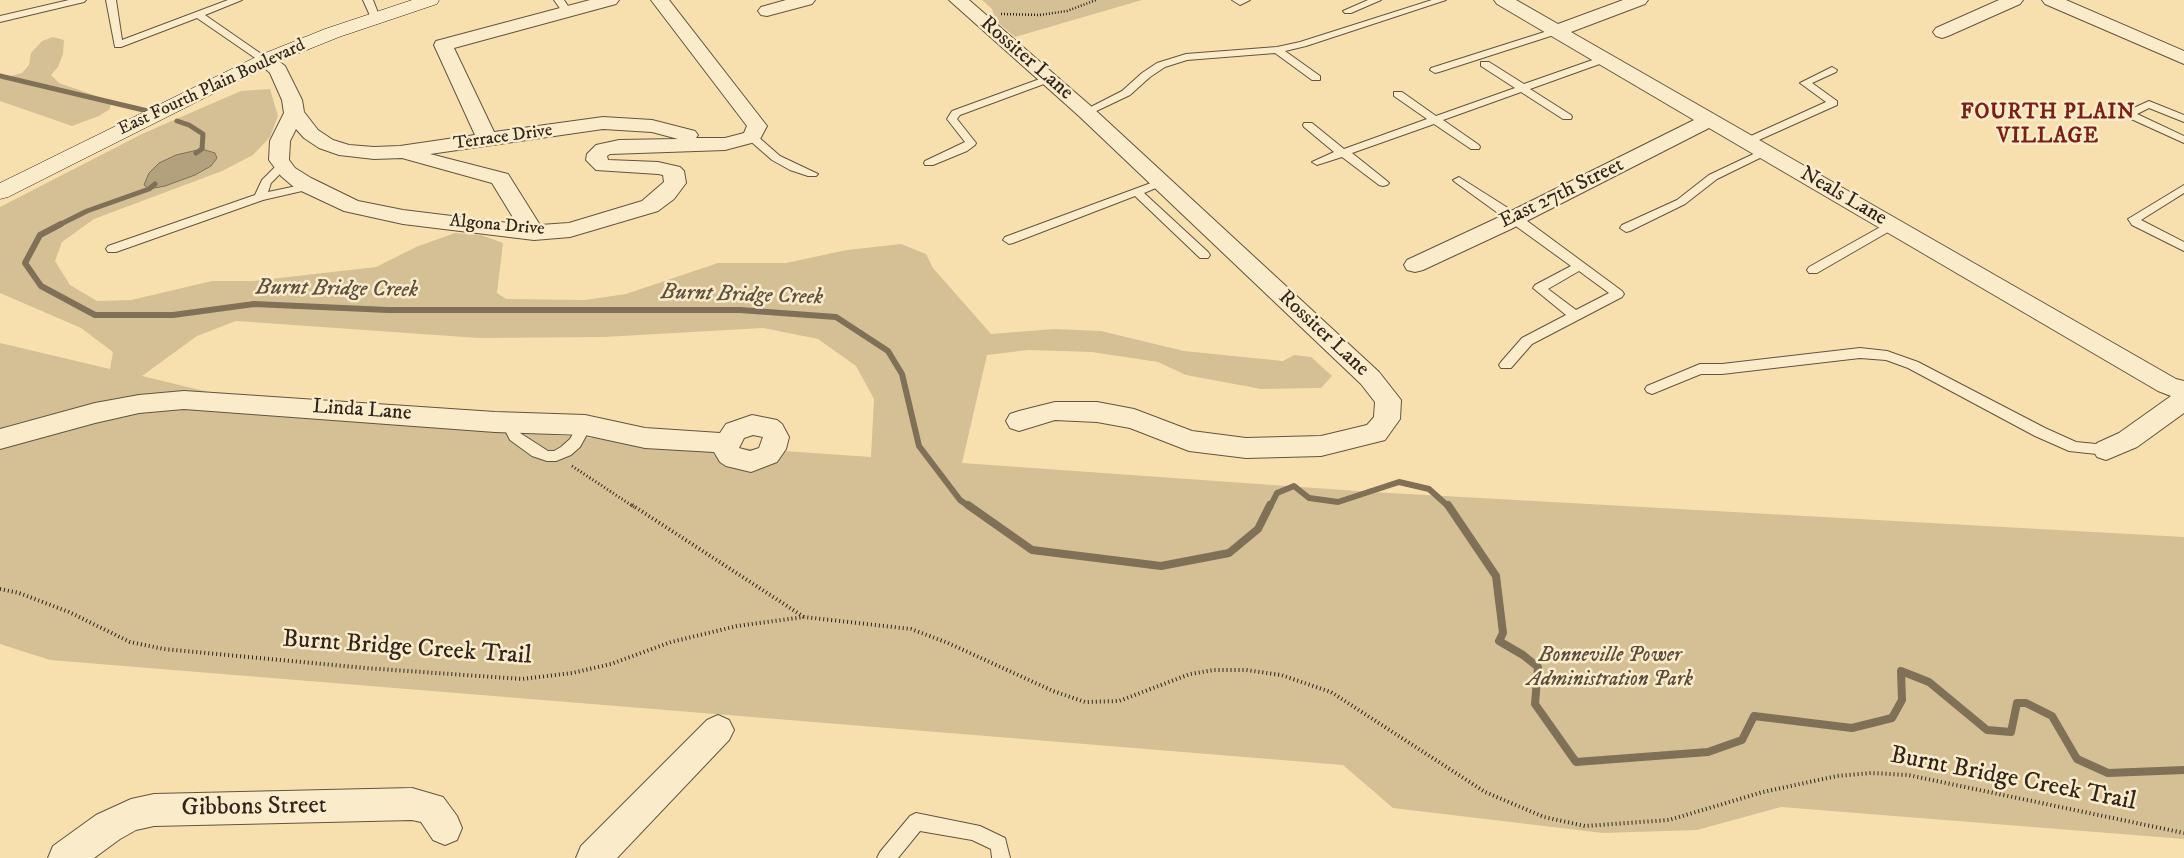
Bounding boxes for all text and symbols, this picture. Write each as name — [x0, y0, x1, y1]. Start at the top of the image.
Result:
street label: Rossiter Lane — [974, 12, 1078, 106]
street label: East Fourth Plain Boulevard — [115, 35, 309, 141]
district label: FOURTH PLAIN VILLAGE — [1959, 101, 2137, 151]
street label: Terrace Drive — [452, 120, 554, 156]
street label: East 27th Street — [1496, 153, 1628, 235]
street label: Neals Lane — [1795, 162, 1891, 232]
street label: Algona Drive — [449, 211, 545, 241]
water label: Burnt Bridge Creek — [256, 275, 418, 305]
water label: Burnt Bridge Creek — [661, 280, 823, 312]
street label: Rossiter Lane — [1272, 286, 1374, 382]
street label: Linda Lane — [312, 395, 412, 427]
street label: Burnt Bridge Creek Trail — [281, 625, 533, 673]
park label: Bonneville Power Administration Park — [1527, 644, 1693, 694]
street label: Burnt Bridge Creek Trail — [1888, 741, 2138, 819]
street label: Gibbons Street — [181, 792, 327, 824]

